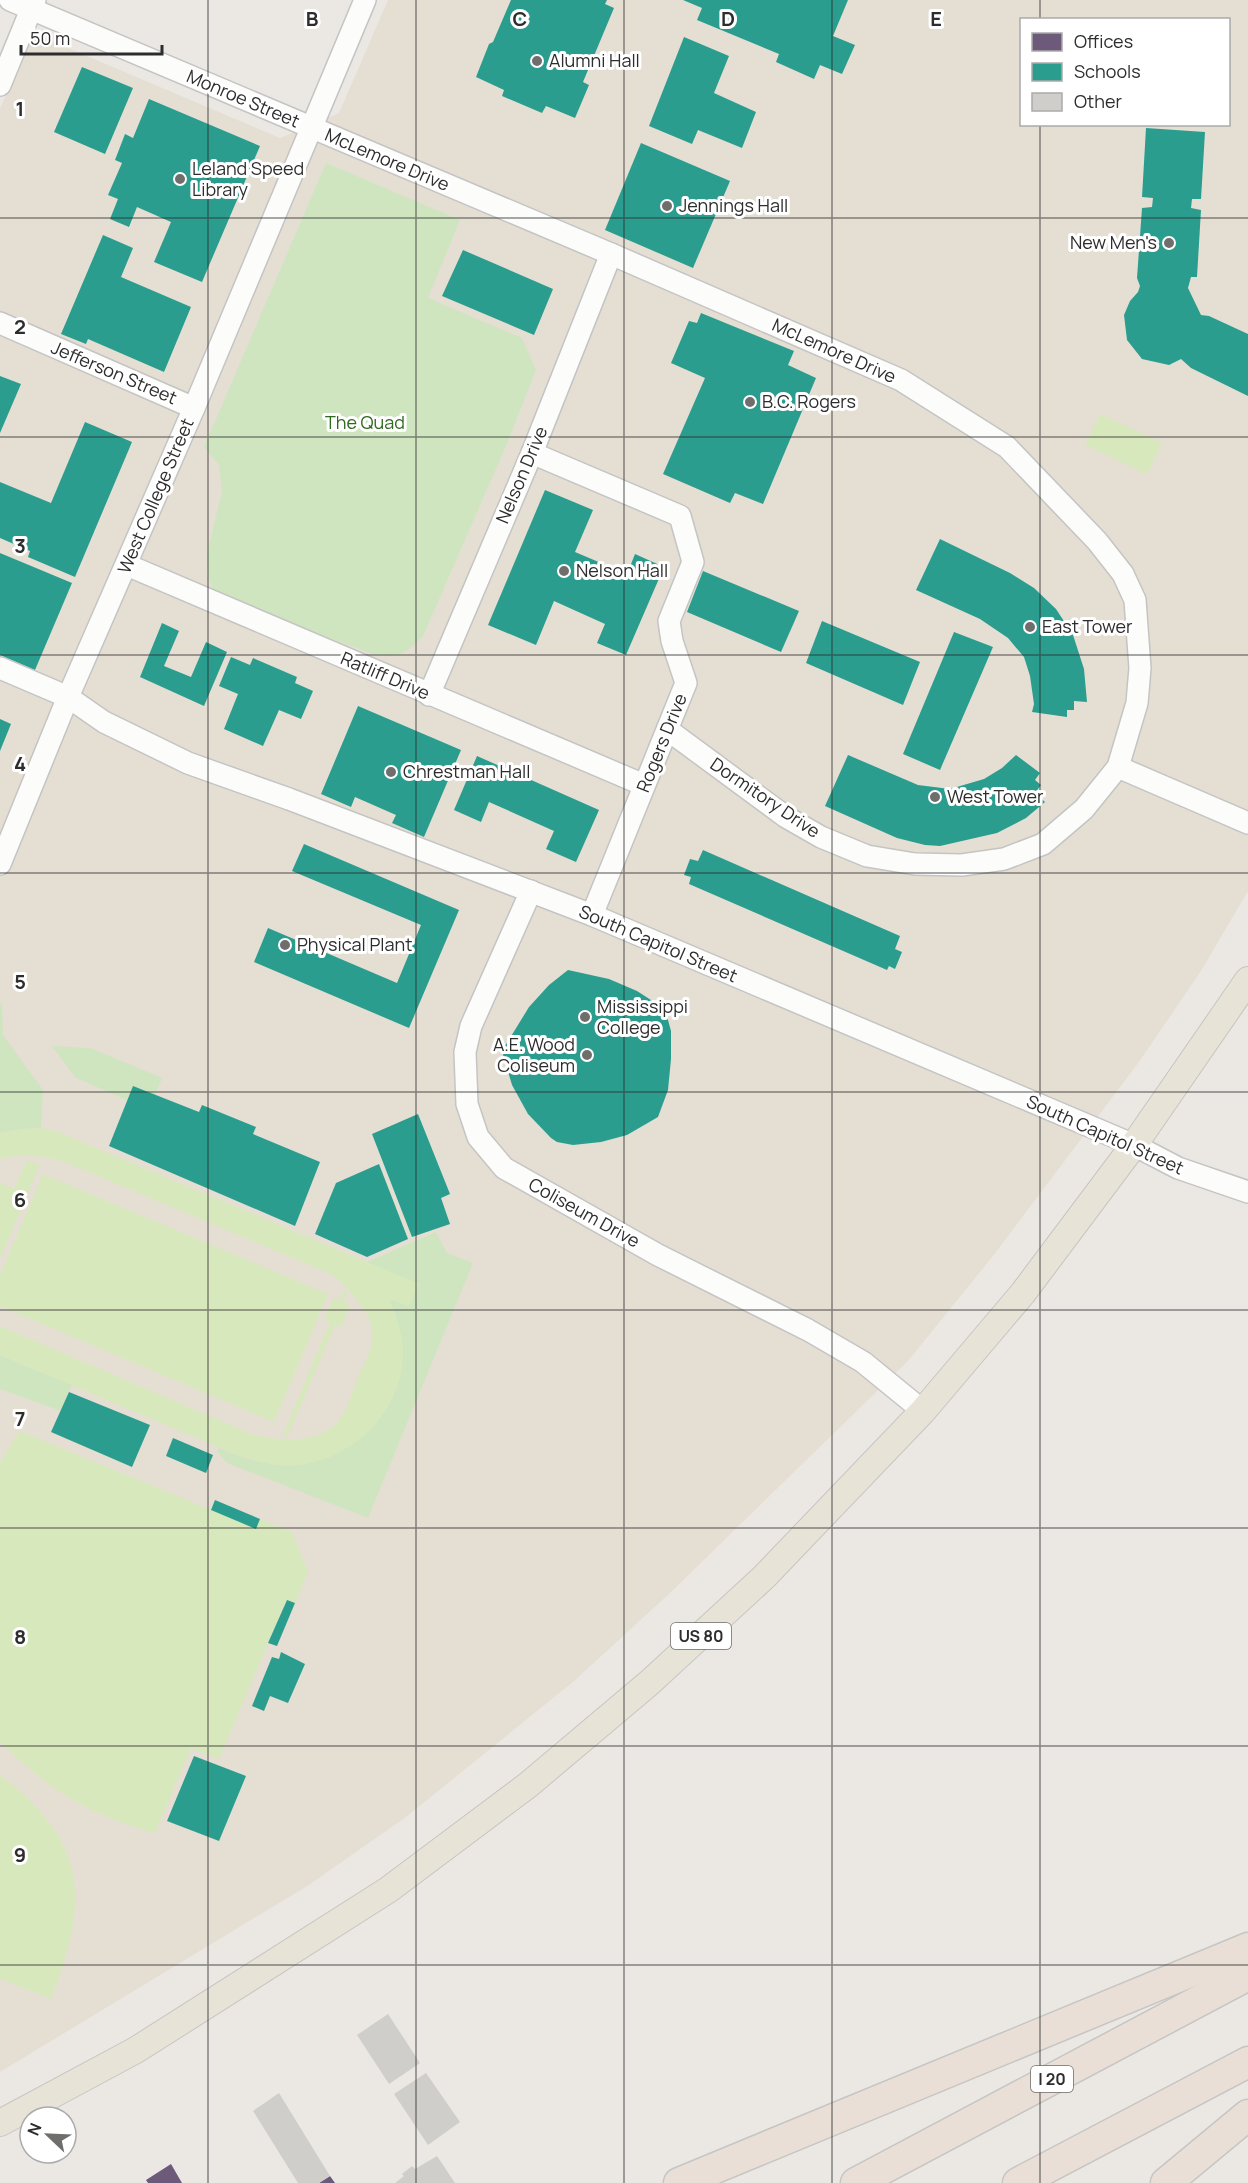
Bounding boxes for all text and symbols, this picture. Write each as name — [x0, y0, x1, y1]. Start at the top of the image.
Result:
text: B — [306, 5, 319, 32]
text: C — [513, 5, 527, 32]
text: D — [721, 5, 735, 32]
text: E — [930, 5, 942, 32]
scale bar — [21, 18, 162, 56]
legend — [1020, 18, 1230, 126]
text: 50 m — [30, 26, 70, 50]
text: Offices — [1074, 29, 1133, 53]
place label: Alumni Hall — [549, 48, 640, 72]
marker: Alumni Hall — [530, 54, 544, 68]
text: Schools — [1074, 59, 1141, 83]
street label: Monroe Street — [183, 64, 304, 133]
text: Other — [1074, 89, 1122, 113]
text: 1 — [16, 95, 24, 122]
street label: McLemore Drive — [322, 122, 453, 196]
place label: Leland Speed Library — [192, 156, 304, 201]
marker: Leland Speed Library — [173, 172, 187, 186]
place label: Jennings Hall — [679, 193, 788, 217]
marker: Jennings Hall — [660, 199, 674, 213]
place label: New Men's — [1070, 230, 1157, 254]
marker: New Men's — [1162, 236, 1176, 250]
street label: McLemore Drive — [769, 312, 900, 388]
text: 2 — [14, 313, 26, 340]
street label: Jefferson Street — [48, 335, 181, 409]
place label: B.C. Rogers — [762, 389, 856, 413]
marker: B.C. Rogers — [743, 395, 757, 409]
park label: The Quad — [325, 410, 405, 434]
street label: West College Street — [111, 414, 199, 577]
street label: Nelson Drive — [490, 422, 552, 527]
text: 3 — [14, 532, 26, 559]
place label: Nelson Hall — [576, 558, 668, 582]
marker: Nelson Hall — [557, 564, 571, 578]
place label: East Tower — [1042, 614, 1133, 638]
marker: East Tower — [1023, 620, 1037, 634]
street label: Ratliff Drive — [337, 646, 434, 705]
street label: Rogers Drive — [630, 690, 692, 796]
text: 4 — [14, 750, 26, 777]
street label: Dormitory Drive — [706, 752, 825, 843]
place label: Chrestman Hall — [403, 759, 530, 783]
marker: Chrestman Hall — [384, 765, 398, 779]
place label: West Tower — [947, 784, 1044, 808]
marker: West Tower — [928, 790, 942, 804]
street label: South Capitol Street — [576, 899, 741, 987]
place label: Physical Plant — [297, 932, 412, 956]
marker: Physical Plant — [278, 938, 292, 952]
text: 5 — [14, 968, 26, 995]
place label: Mississippi College — [597, 994, 688, 1039]
marker: Mississippi College — [578, 1010, 592, 1024]
place label: A.E. Wood Coliseum — [493, 1032, 575, 1077]
marker: A.E. Wood Coliseum — [580, 1048, 594, 1062]
street label: South Capitol Street — [1023, 1089, 1188, 1180]
street label: Coliseum Drive — [525, 1172, 644, 1253]
text: 6 — [14, 1186, 26, 1213]
text: 7 — [15, 1405, 25, 1432]
text: 8 — [14, 1623, 26, 1650]
road number: US 80 — [671, 1623, 731, 1649]
text: 9 — [14, 1841, 26, 1868]
road number: I 20 — [1031, 2066, 1073, 2092]
north arrow — [18, 2105, 78, 2165]
text: N — [22, 2120, 47, 2139]

